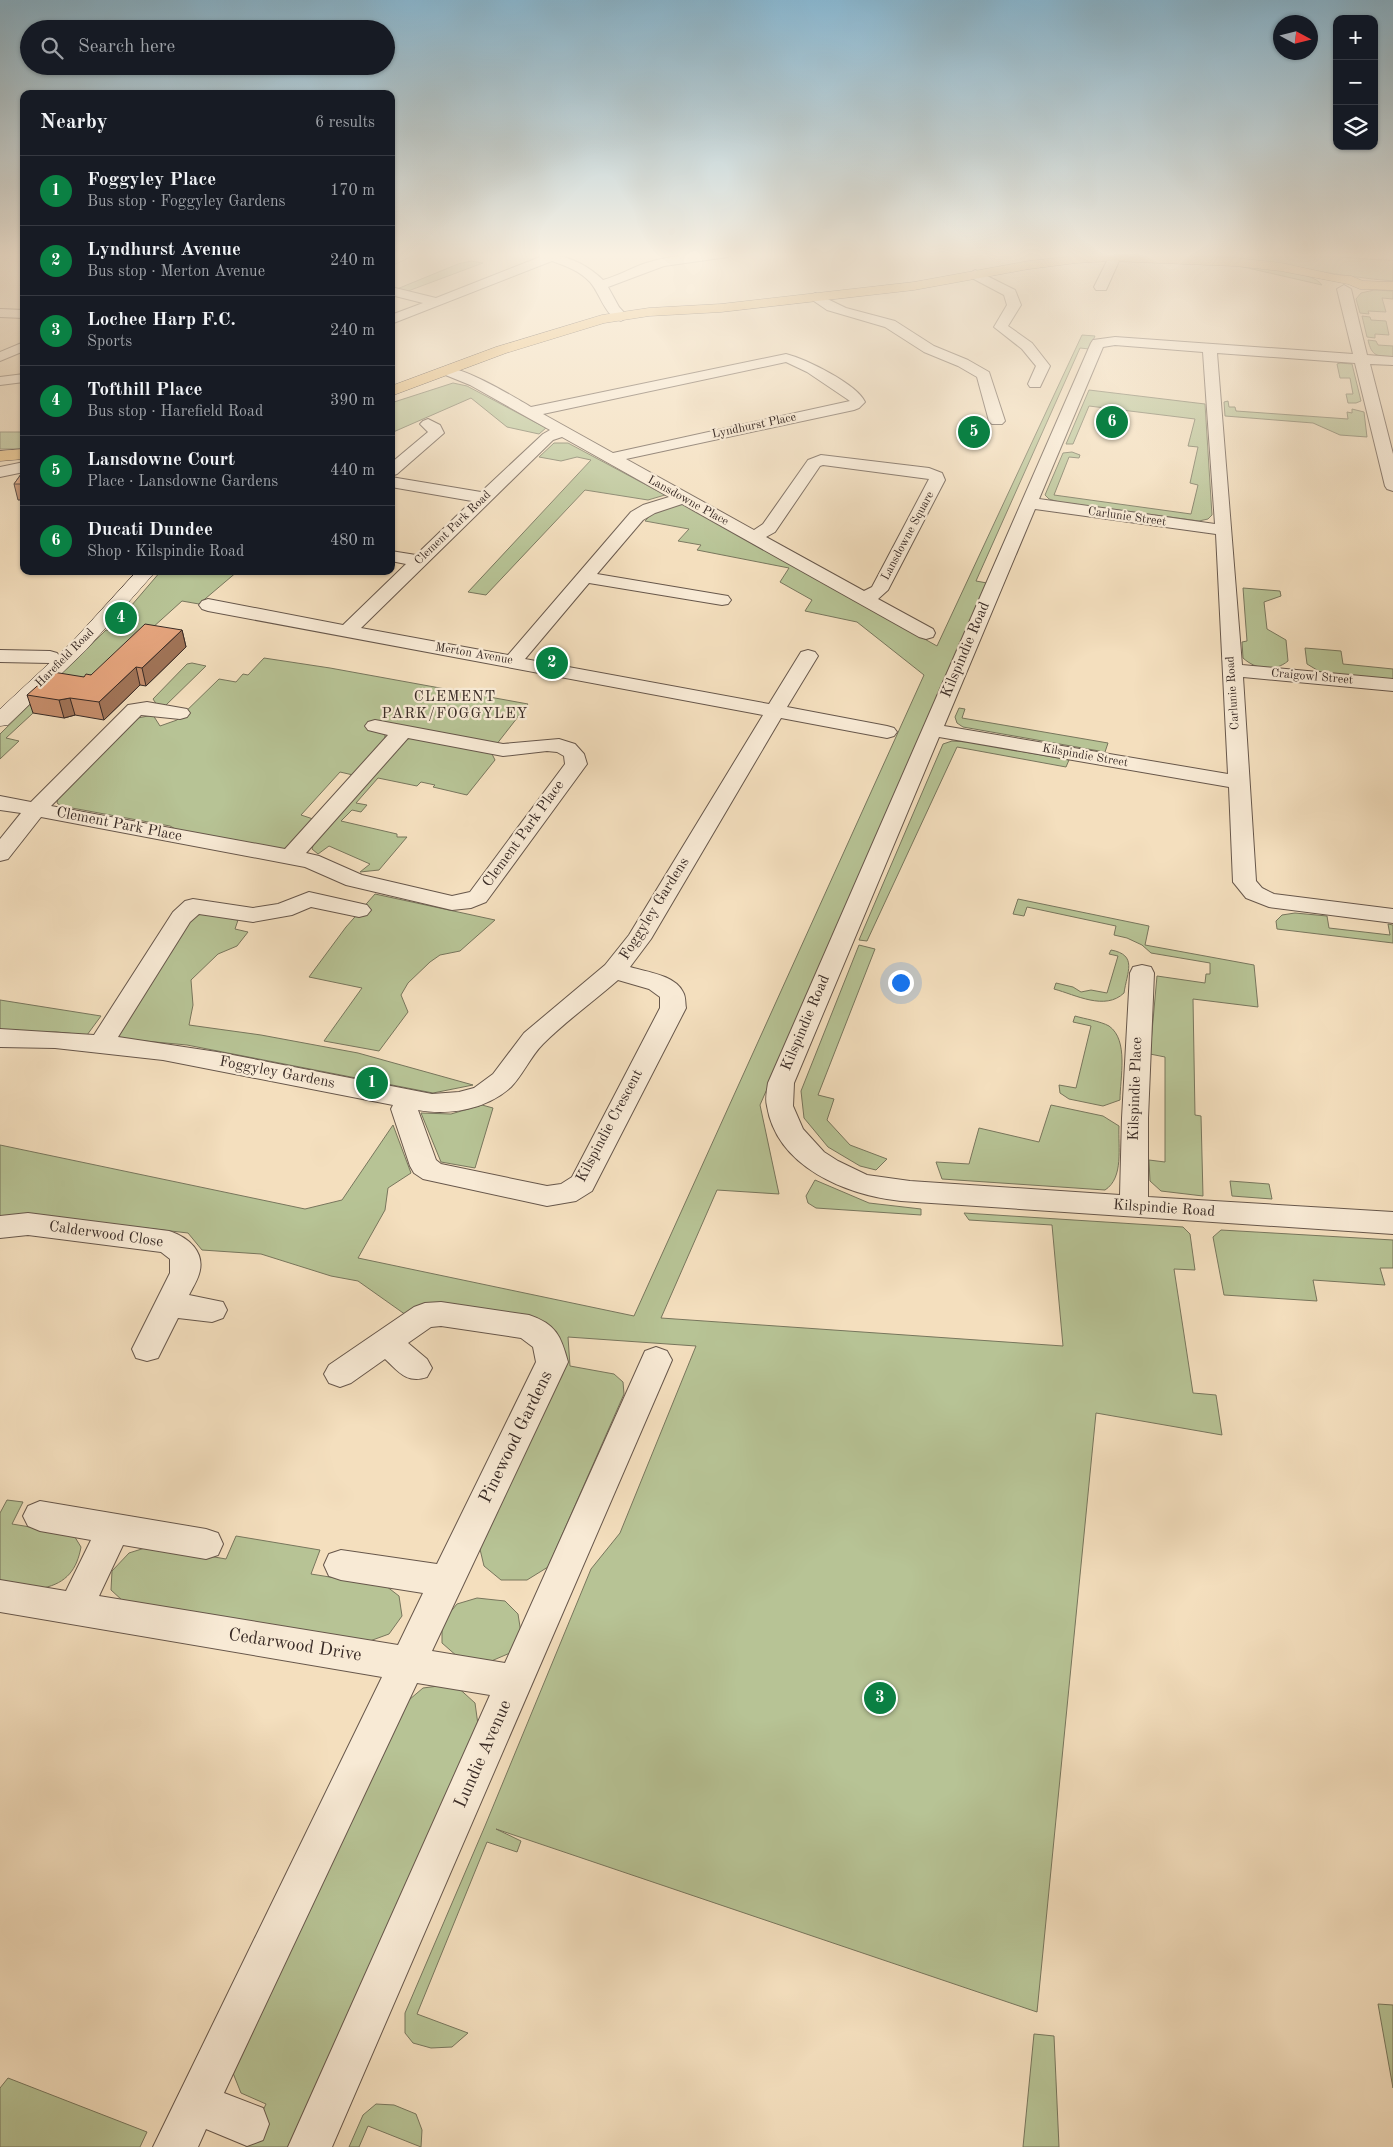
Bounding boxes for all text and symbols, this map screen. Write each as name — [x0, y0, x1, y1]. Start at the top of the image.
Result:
north arrow — [1273, 15, 1318, 60]
map controls — [1333, 15, 1378, 150]
button: + — [1333, 15, 1378, 60]
search box — [20, 20, 395, 75]
icon: search — [38, 34, 66, 62]
text: Search here — [78, 38, 175, 57]
button: − — [1333, 60, 1378, 105]
button: layers — [1333, 105, 1378, 150]
text: Nearby — [40, 112, 108, 133]
text: 6 results — [315, 115, 375, 131]
text: Foggyley Place — [87, 171, 216, 190]
text: 1 — [51, 183, 61, 199]
text: 170 m — [330, 183, 375, 199]
text: Bus stop · Foggyley Gardens — [87, 194, 286, 210]
text: Lyndhurst Avenue — [87, 241, 241, 260]
text: 2 — [51, 253, 61, 269]
text: 240 m — [330, 253, 375, 269]
text: Bus stop · Merton Avenue — [87, 264, 265, 280]
text: Lochee Harp F.C. — [87, 311, 236, 330]
text: 3 — [51, 323, 61, 339]
text: 240 m — [330, 323, 375, 339]
text: Sports — [87, 334, 132, 350]
text: Tofthill Place — [87, 381, 203, 400]
text: 4 — [51, 393, 61, 409]
text: 390 m — [330, 393, 375, 409]
pin: 6 — [1096, 403, 1128, 441]
text: Bus stop · Harefield Road — [87, 404, 263, 420]
street label: Lyndhurst Place — [711, 411, 798, 441]
pin: 5 — [958, 413, 990, 451]
text: Lansdowne Court — [87, 451, 235, 470]
text: 5 — [51, 463, 61, 479]
text: 440 m — [330, 463, 375, 479]
text: Place · Lansdowne Gardens — [87, 474, 278, 490]
street label: Lansdowne Place — [646, 474, 731, 528]
street label: Clement Park Road — [413, 489, 493, 567]
street label: Lansdowne Square — [880, 489, 937, 582]
street label: Carlunie Street — [1087, 506, 1167, 528]
text: Ducati Dundee — [87, 521, 213, 540]
text: 6 — [51, 533, 61, 549]
text: 480 m — [330, 533, 375, 549]
text: Shop · Kilspindie Road — [87, 544, 244, 560]
pin: 4 — [105, 599, 137, 637]
street label: Kilspindie Road — [939, 600, 993, 700]
street label: Harefield Road — [33, 626, 97, 690]
street label: Merton Avenue — [434, 641, 514, 667]
pin: 2 — [536, 644, 568, 682]
street label: Carlunie Road — [1224, 656, 1242, 730]
street label: Craigowl Street — [1271, 667, 1353, 687]
district label: CLEMENT PARK/FOGGYLEY — [382, 690, 528, 722]
street label: Kilspindie Street — [1041, 743, 1129, 769]
street label: Clement Park Place — [480, 778, 568, 890]
street label: Clement Park Place — [55, 805, 183, 845]
street label: Foggyley Gardens — [618, 855, 692, 963]
your location — [888, 970, 914, 996]
street label: Kilspindie Road — [779, 973, 833, 1073]
street label: Kilspindie Place — [1127, 1037, 1145, 1141]
street label: Foggyley Gardens — [218, 1054, 336, 1092]
pin: 1 — [356, 1064, 388, 1102]
street label: Kilspindie Crescent — [574, 1067, 646, 1185]
street label: Kilspindie Road — [1112, 1198, 1216, 1220]
street label: Calderwood Close — [48, 1220, 164, 1250]
street label: Pinewood Gardens — [476, 1368, 556, 1506]
street label: Cedarwood Drive — [227, 1626, 363, 1664]
pin: 3 — [864, 1679, 896, 1717]
street label: Lundie Avenue — [451, 1697, 515, 1811]

